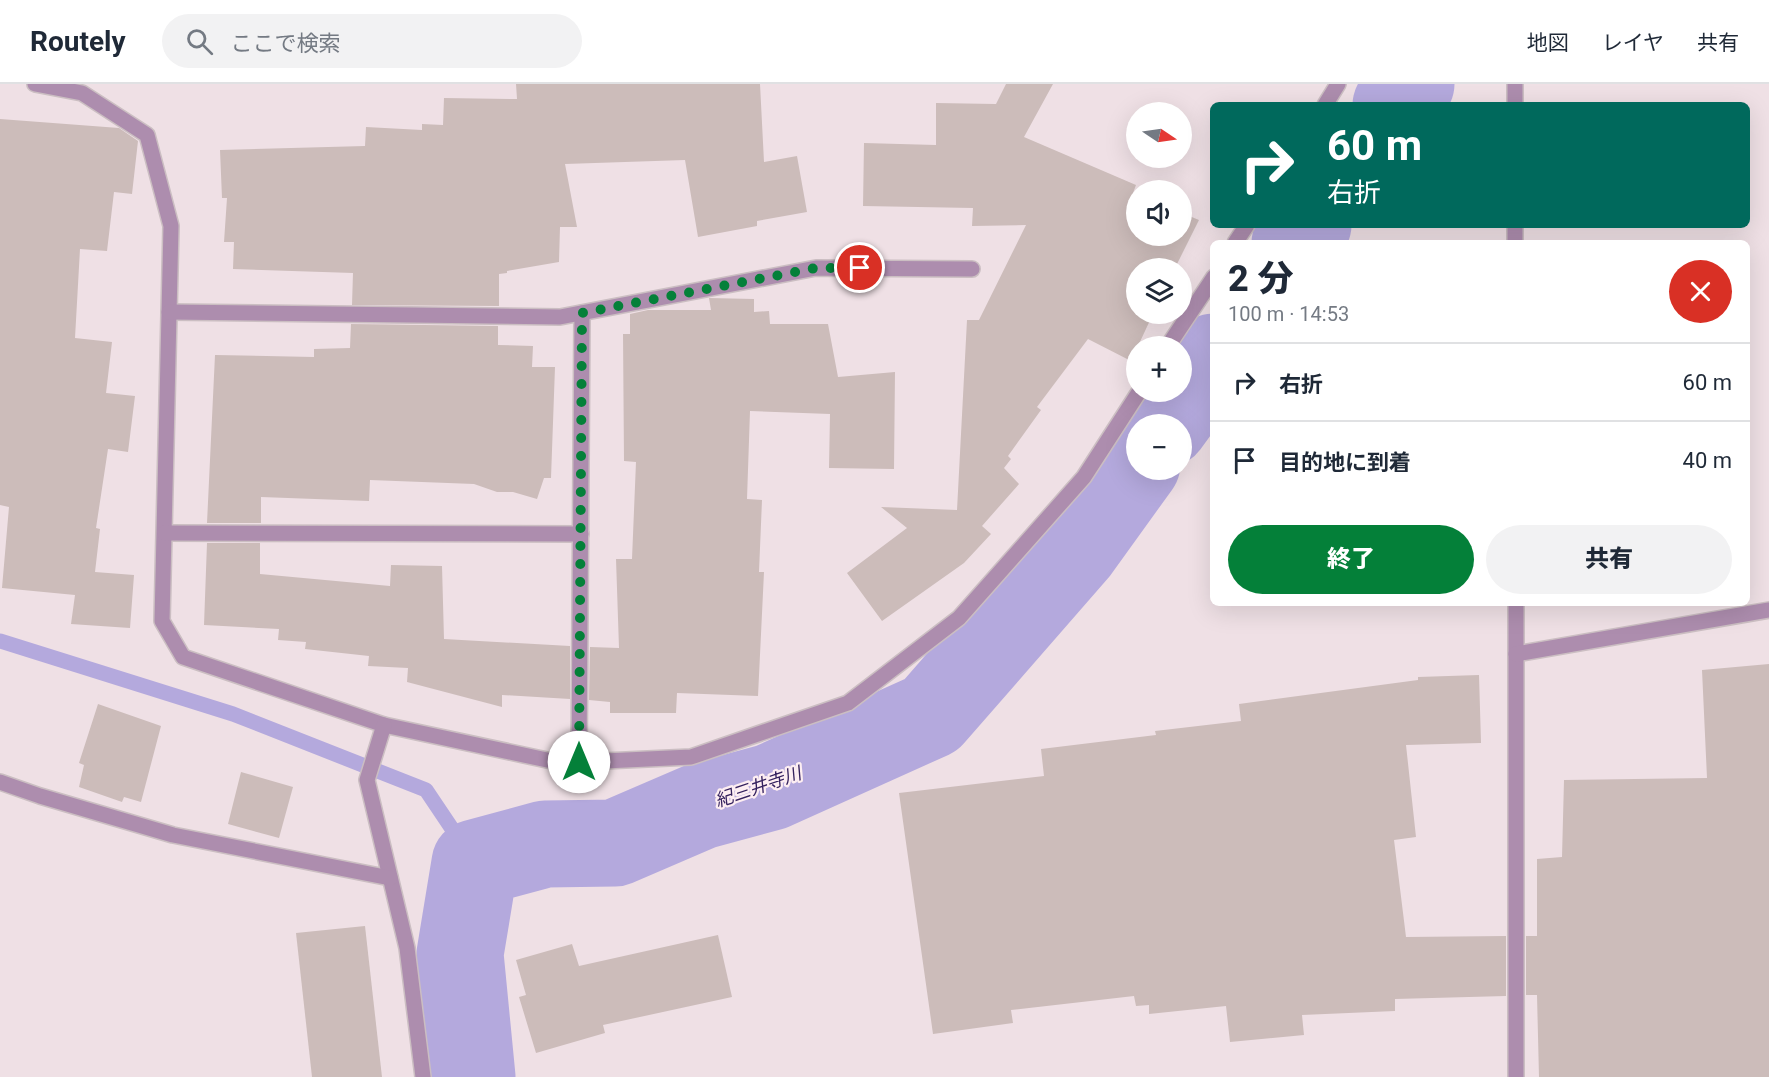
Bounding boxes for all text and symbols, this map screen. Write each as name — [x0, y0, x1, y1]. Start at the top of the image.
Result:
search box — [162, 14, 582, 68]
text: Routely — [30, 25, 126, 58]
icon: search — [183, 25, 216, 58]
text: ここで検索 — [231, 31, 341, 56]
text: 地図 — [1527, 31, 1569, 55]
text: レイヤ — [1602, 31, 1664, 55]
text: 共有 — [1697, 31, 1739, 55]
north arrow — [1126, 102, 1192, 168]
map controls — [1126, 102, 1192, 480]
text: 60 m — [1327, 121, 1422, 170]
icon: right — [1228, 126, 1306, 204]
text: 右折 — [1327, 177, 1381, 209]
button: sound — [1126, 180, 1192, 246]
pin — [834, 242, 885, 293]
icon: arrive — [843, 251, 876, 284]
button: layers — [1126, 258, 1192, 324]
text: 2 分 — [1228, 258, 1294, 300]
button: close — [1669, 260, 1732, 323]
text: 100 m · 14:53 — [1228, 302, 1349, 326]
button: + — [1126, 336, 1192, 402]
icon: right — [1228, 366, 1261, 399]
text: 60 m — [1683, 370, 1732, 395]
text: 右折 — [1279, 372, 1323, 397]
button: − — [1126, 414, 1192, 480]
icon: arrive — [1228, 444, 1261, 477]
text: 40 m — [1683, 448, 1732, 473]
text: 目的地に到着 — [1279, 450, 1411, 475]
button: 終了 — [1228, 525, 1474, 594]
button: 共有 — [1486, 525, 1732, 594]
position arrow — [547, 730, 611, 794]
water label: 紀三井寺川 — [712, 761, 806, 811]

